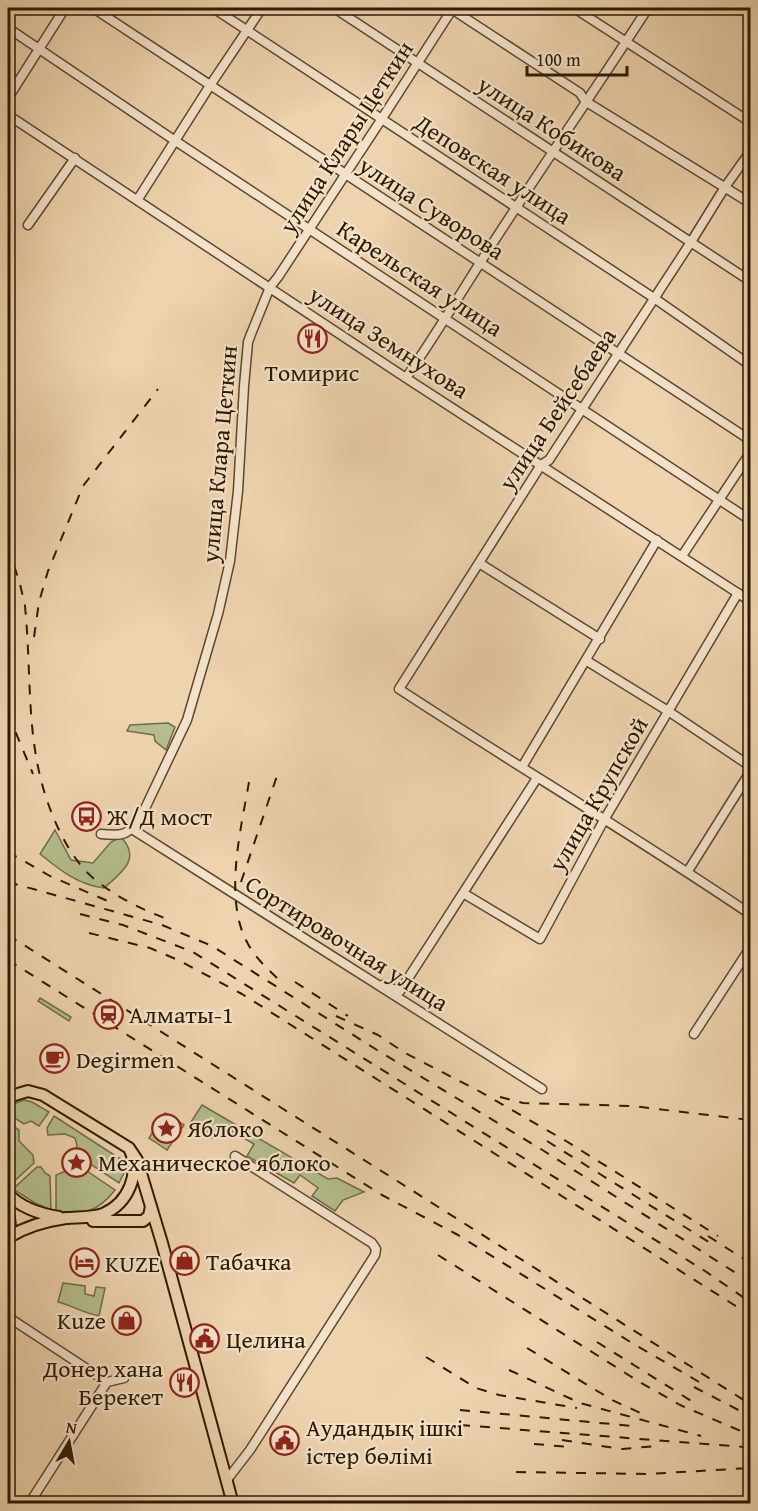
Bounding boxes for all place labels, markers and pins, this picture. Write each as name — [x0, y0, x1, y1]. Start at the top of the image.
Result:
restaurant icon: Томирис — [296, 323, 328, 355]
place label: Томирис — [265, 355, 360, 390]
place label: Ж/Д мост — [106, 799, 212, 834]
bus stop icon: Ж/Д мост — [70, 800, 102, 832]
place label: Алматы-1 — [129, 997, 234, 1032]
station icon: Алматы-1 — [92, 998, 124, 1030]
place label: Degirmen — [76, 1042, 175, 1077]
cafe icon: Degirmen — [39, 1043, 71, 1075]
place label: Яблоко — [186, 1111, 264, 1146]
place icon: Яблоко — [150, 1112, 182, 1144]
place label: Механическое яблоко — [98, 1145, 331, 1180]
place icon: Механическое яблоко — [61, 1146, 93, 1178]
place label: Табачка — [206, 1244, 292, 1279]
shop icon: Табачка — [169, 1245, 201, 1277]
place label: KUZE — [105, 1246, 160, 1281]
hotel icon: KUZE — [68, 1247, 100, 1279]
place label: Kuze — [57, 1303, 106, 1338]
shop icon: Kuze — [111, 1304, 143, 1336]
place label: Целина — [226, 1322, 306, 1357]
public building icon: Целина — [189, 1323, 221, 1355]
place label: Донер хана Берекет — [42, 1351, 164, 1414]
restaurant icon: Донер хана Берекет — [168, 1366, 200, 1398]
place label: Аудандық ішкі істер бөлімі — [306, 1410, 464, 1473]
public building icon: Аудандық ішкі істер бөлімі — [269, 1425, 301, 1457]

